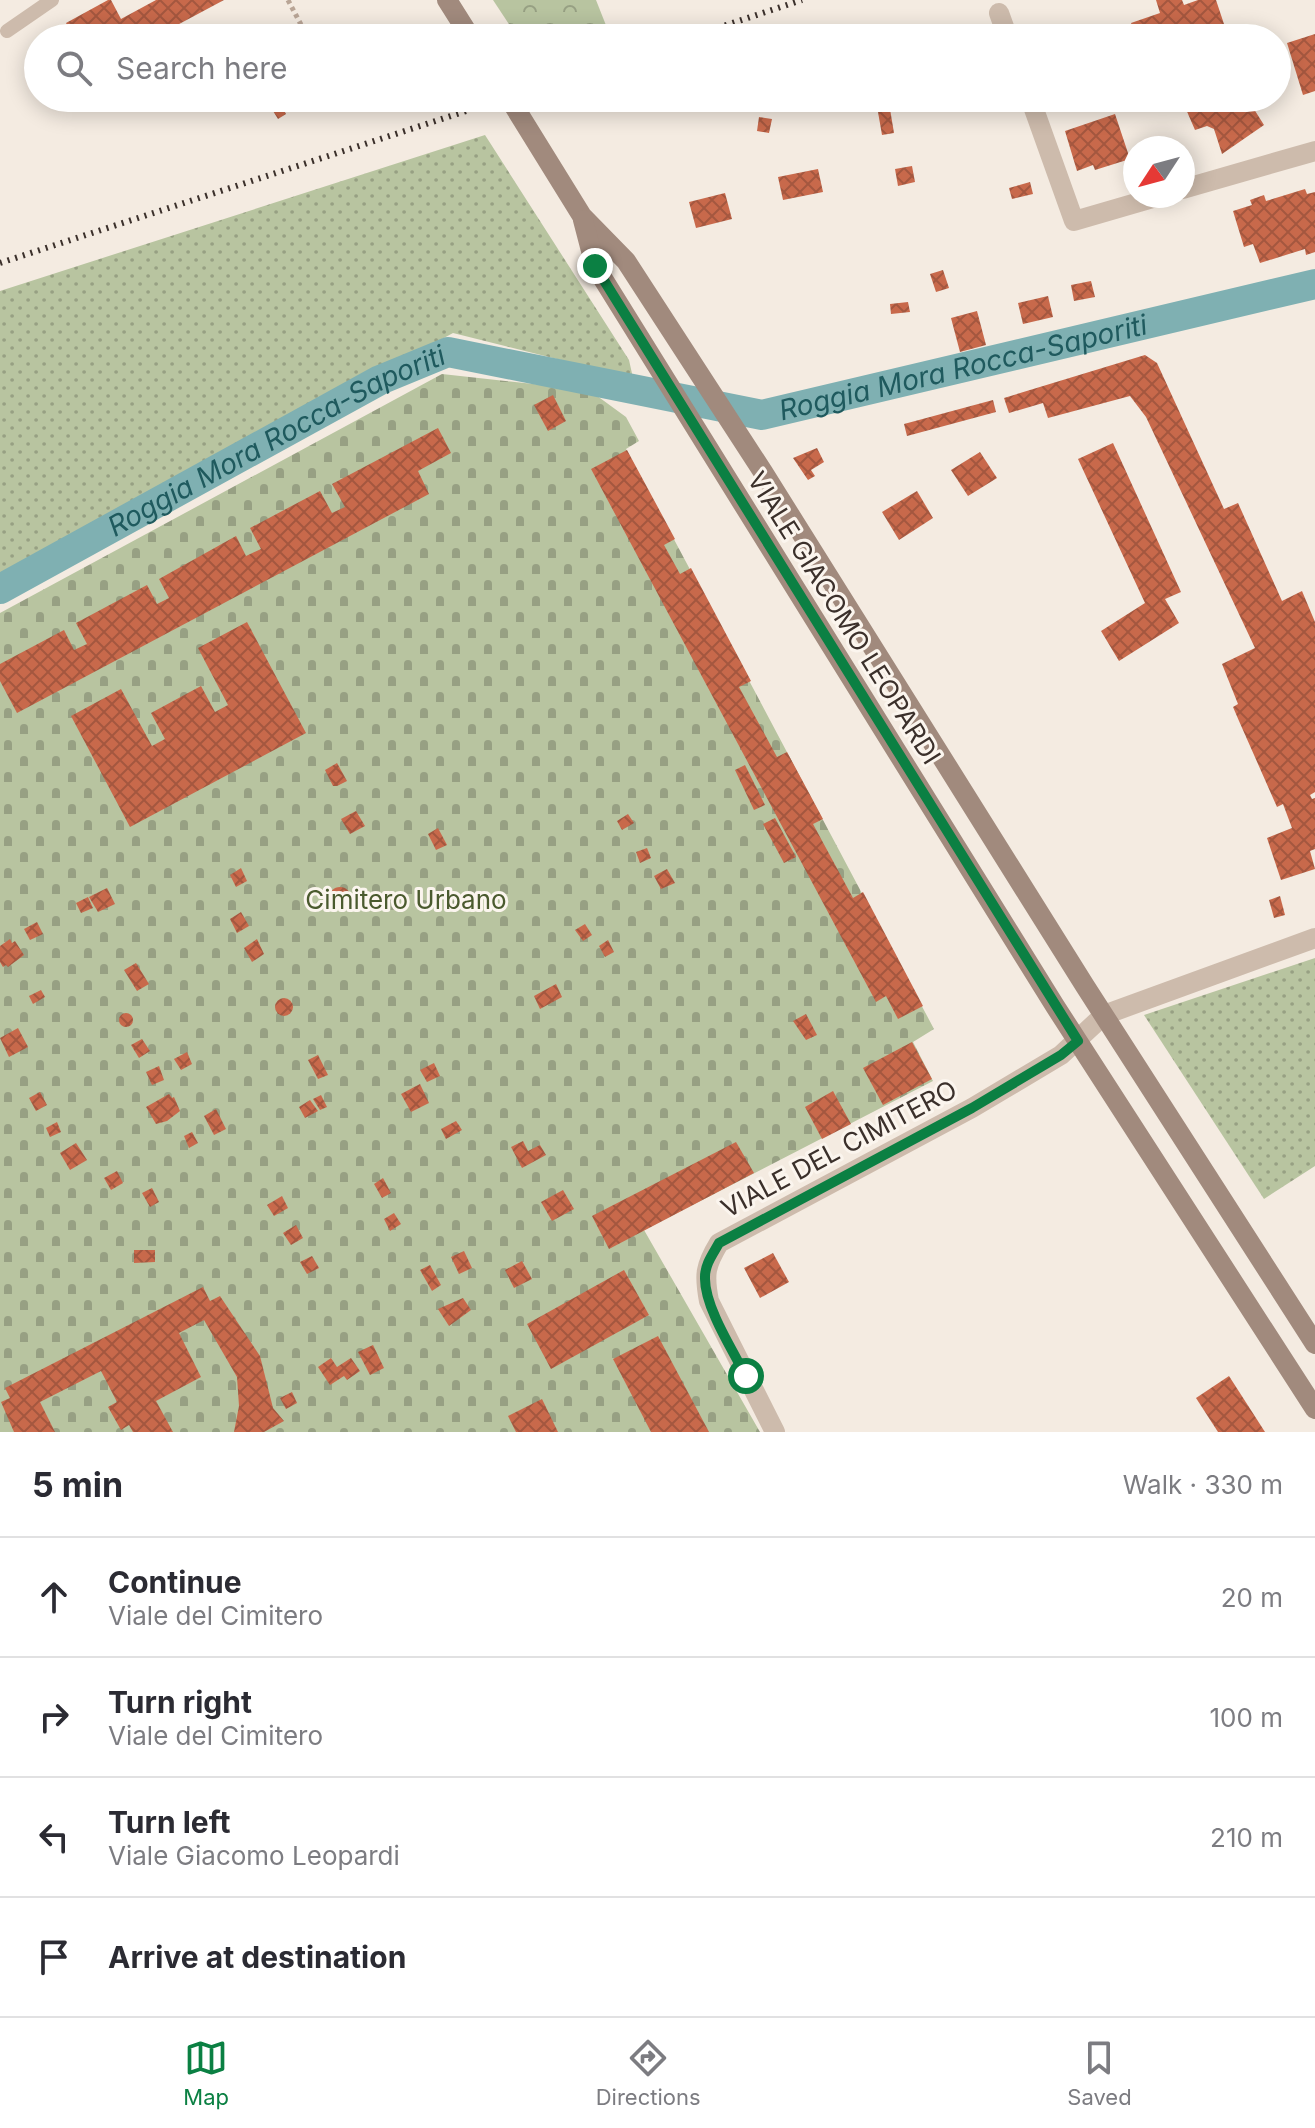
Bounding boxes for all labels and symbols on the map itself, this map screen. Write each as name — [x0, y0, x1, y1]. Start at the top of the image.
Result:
north arrow — [1123, 136, 1195, 208]
route end — [577, 248, 613, 284]
water label: Roggia Mora Rocca-Saporiti — [775, 307, 1152, 427]
water label: Roggia Mora Rocca-Saporiti — [102, 338, 451, 543]
street label: VIALE GIACOMO LEOPARDI — [742, 466, 947, 770]
park label: Cimitero Urbano — [305, 884, 507, 915]
street label: VIALE DEL CIMITERO — [716, 1073, 962, 1224]
route start — [728, 1358, 764, 1394]

